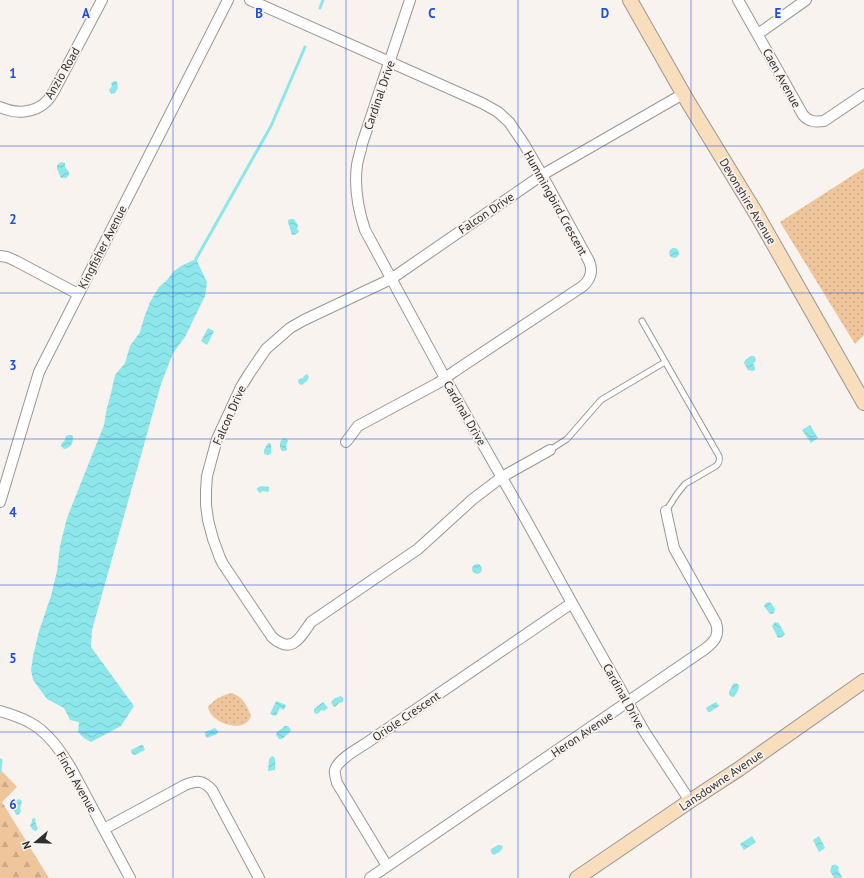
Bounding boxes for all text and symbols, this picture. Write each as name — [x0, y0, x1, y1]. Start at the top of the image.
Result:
text: A — [82, 5, 90, 22]
text: B — [255, 5, 263, 22]
text: C — [428, 5, 436, 22]
text: D — [601, 5, 609, 22]
text: E — [775, 5, 782, 22]
street label: Anzio Road — [41, 44, 83, 102]
street label: Caen Avenue — [760, 46, 804, 110]
street label: Cardinal Drive — [360, 58, 398, 132]
text: 1 — [9, 65, 17, 82]
street label: Hummingbird Crescent — [521, 148, 591, 258]
street label: Devonshire Avenue — [716, 155, 780, 247]
street label: Falcon Drive — [455, 189, 517, 237]
street label: Kingfisher Avenue — [74, 203, 130, 291]
text: 2 — [9, 211, 17, 228]
text: 3 — [9, 357, 17, 374]
street label: Cardinal Drive — [440, 378, 490, 448]
street label: Falcon Drive — [209, 383, 249, 447]
text: 4 — [9, 504, 17, 521]
text: 5 — [9, 650, 17, 667]
street label: Cardinal Drive — [600, 661, 648, 731]
street label: Oriole Crescent — [369, 688, 443, 744]
street label: Heron Avenue — [548, 708, 616, 760]
street label: Lansdowne Avenue — [676, 746, 766, 814]
street label: Finch Avenue — [53, 749, 101, 815]
text: 6 — [9, 796, 17, 813]
north arrow — [16, 822, 56, 862]
text: N — [19, 840, 34, 851]

